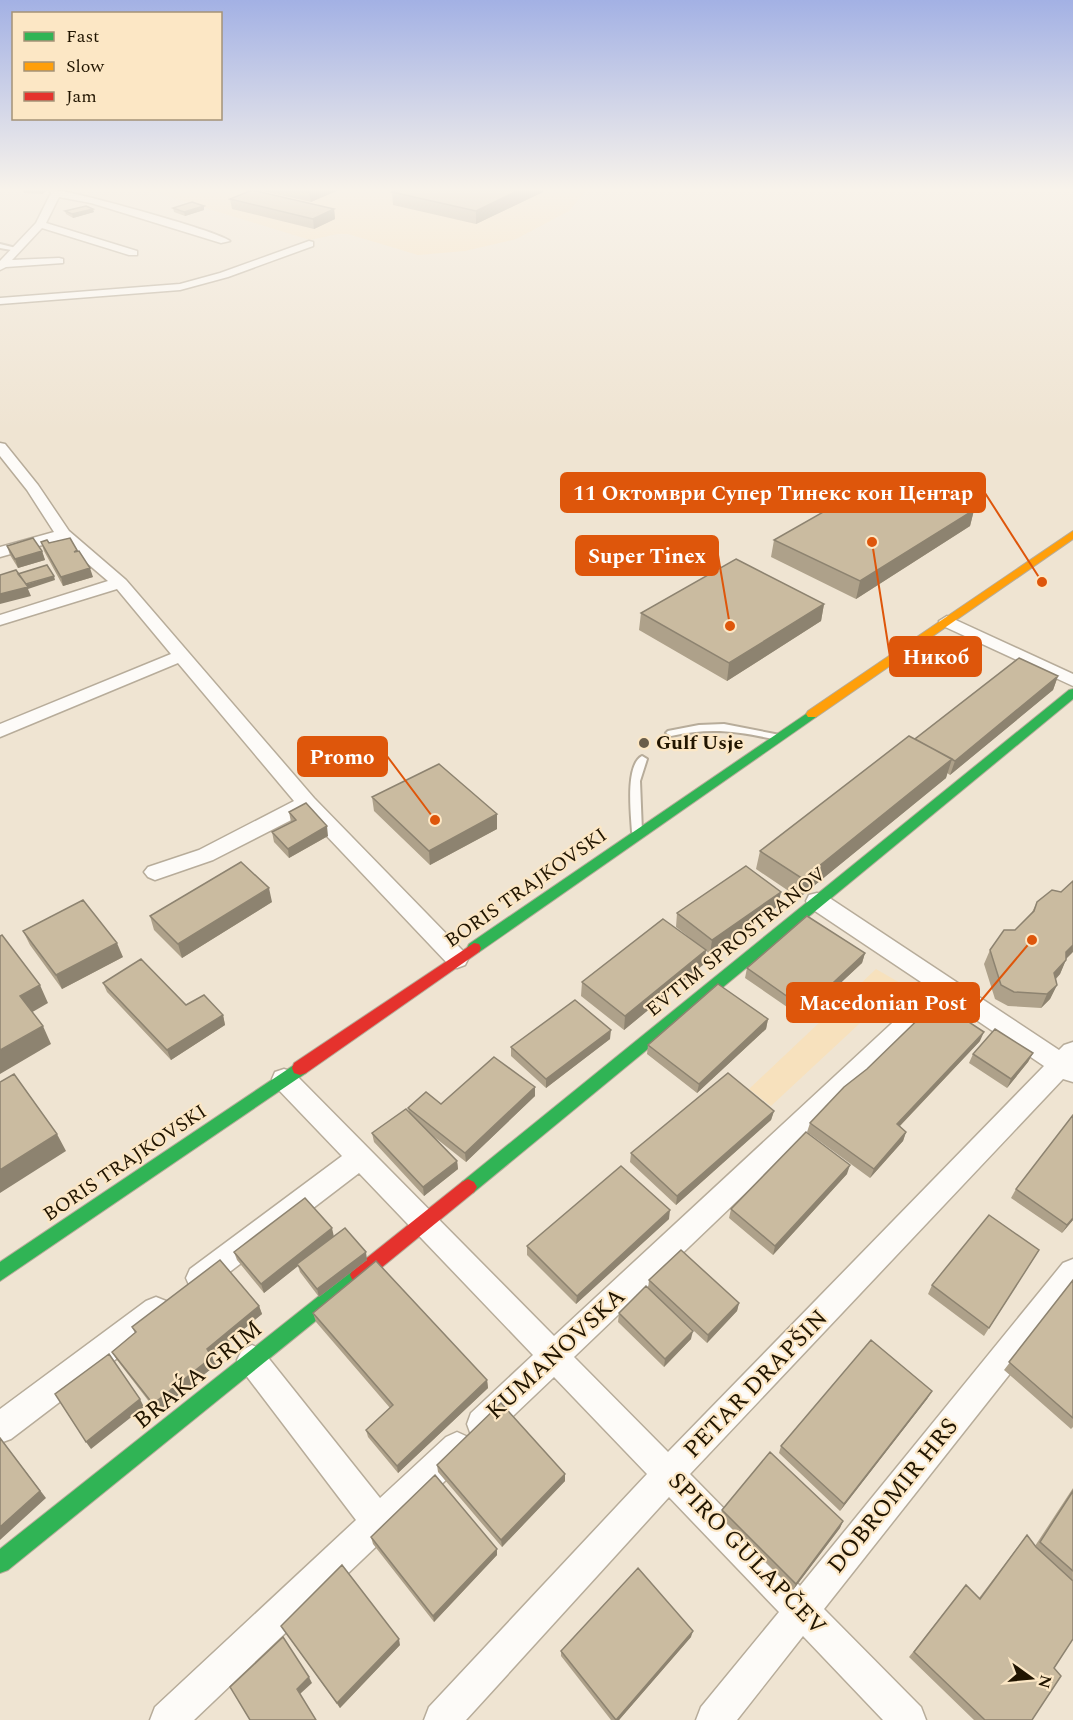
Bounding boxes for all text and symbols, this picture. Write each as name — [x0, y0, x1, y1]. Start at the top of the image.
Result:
legend — [12, 12, 222, 120]
text: Fast — [66, 23, 99, 50]
text: Slow — [66, 53, 105, 80]
text: Jam — [66, 83, 97, 110]
callout: 11 Октомври Супер Тинекс кон Центар — [561, 473, 985, 512]
text: 11 Октомври Супер Тинекс кон Центар — [573, 478, 973, 510]
callout: Super Tinex — [576, 536, 718, 575]
text: Super Tinex — [588, 541, 707, 573]
callout: Никоб — [890, 637, 981, 676]
text: Никоб — [903, 642, 969, 674]
place label: Gulf Usje — [656, 728, 744, 758]
marker: Gulf Usje — [637, 736, 651, 750]
callout: Promo — [298, 737, 387, 776]
text: Promo — [309, 742, 375, 774]
street label: BORIS TRAJKOVSKI — [439, 821, 613, 955]
street label: EVTIM SPROSTRANOV — [639, 860, 833, 1024]
callout: Macedonian Post — [787, 983, 979, 1022]
text: Macedonian Post — [799, 988, 967, 1020]
street label: BORIS TRAJKOVSKI — [37, 1097, 213, 1229]
street label: KUMANOVSKA — [478, 1280, 634, 1428]
street label: PETAR DRAPŠIN — [675, 1301, 837, 1467]
street label: BRAḰA GRIM — [126, 1312, 270, 1438]
street label: DOBROMIR HRS — [819, 1410, 967, 1582]
street label: SPIRO GULAPČEV — [659, 1464, 835, 1644]
north arrow — [1001, 1648, 1061, 1708]
text: N — [1031, 1672, 1058, 1691]

